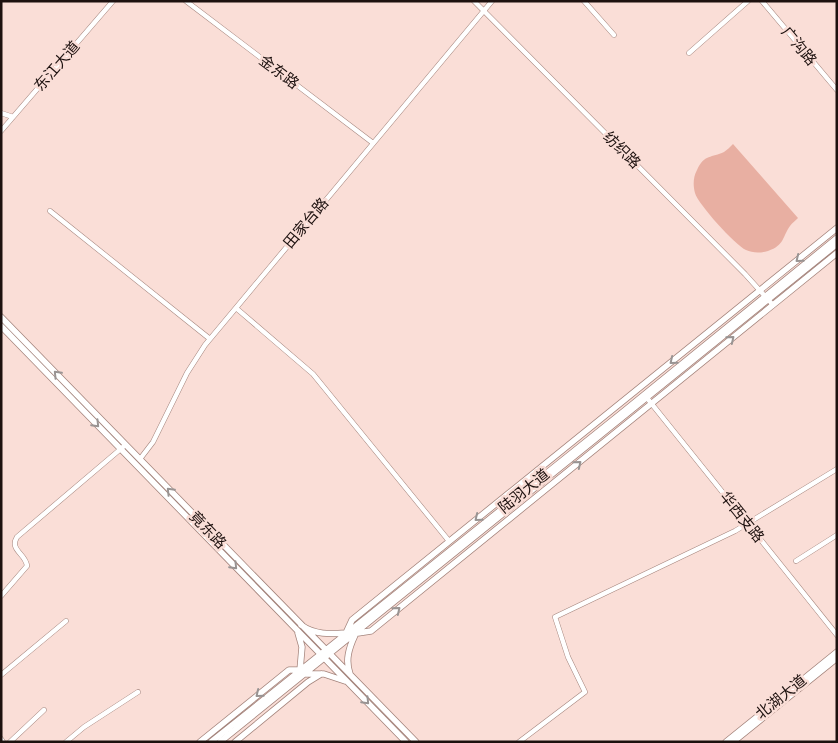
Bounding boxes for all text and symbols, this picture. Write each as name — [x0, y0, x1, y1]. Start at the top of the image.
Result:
street label: 广沟路 — [778, 22, 821, 69]
street label: 东江大道 — [30, 37, 83, 95]
street label: 金东路 — [256, 50, 303, 93]
street label: 纺织路 — [600, 127, 645, 172]
street label: 田家台路 — [279, 194, 332, 252]
one-way arrow — [796, 254, 805, 262]
one-way arrow — [725, 337, 734, 345]
one-way arrow — [670, 356, 679, 364]
one-way arrow — [54, 371, 63, 380]
one-way arrow — [90, 418, 99, 427]
one-way arrow — [572, 460, 581, 469]
street label: 陆羽大道 — [494, 464, 553, 517]
one-way arrow — [167, 487, 176, 496]
street label: 华西支路 — [716, 487, 769, 546]
street label: 竟东路 — [186, 507, 231, 552]
one-way arrow — [475, 513, 484, 521]
one-way arrow — [228, 560, 237, 569]
one-way arrow — [391, 606, 400, 615]
street label: 北湖大道 — [751, 670, 810, 723]
one-way arrow — [256, 688, 265, 697]
one-way arrow — [360, 696, 369, 705]

